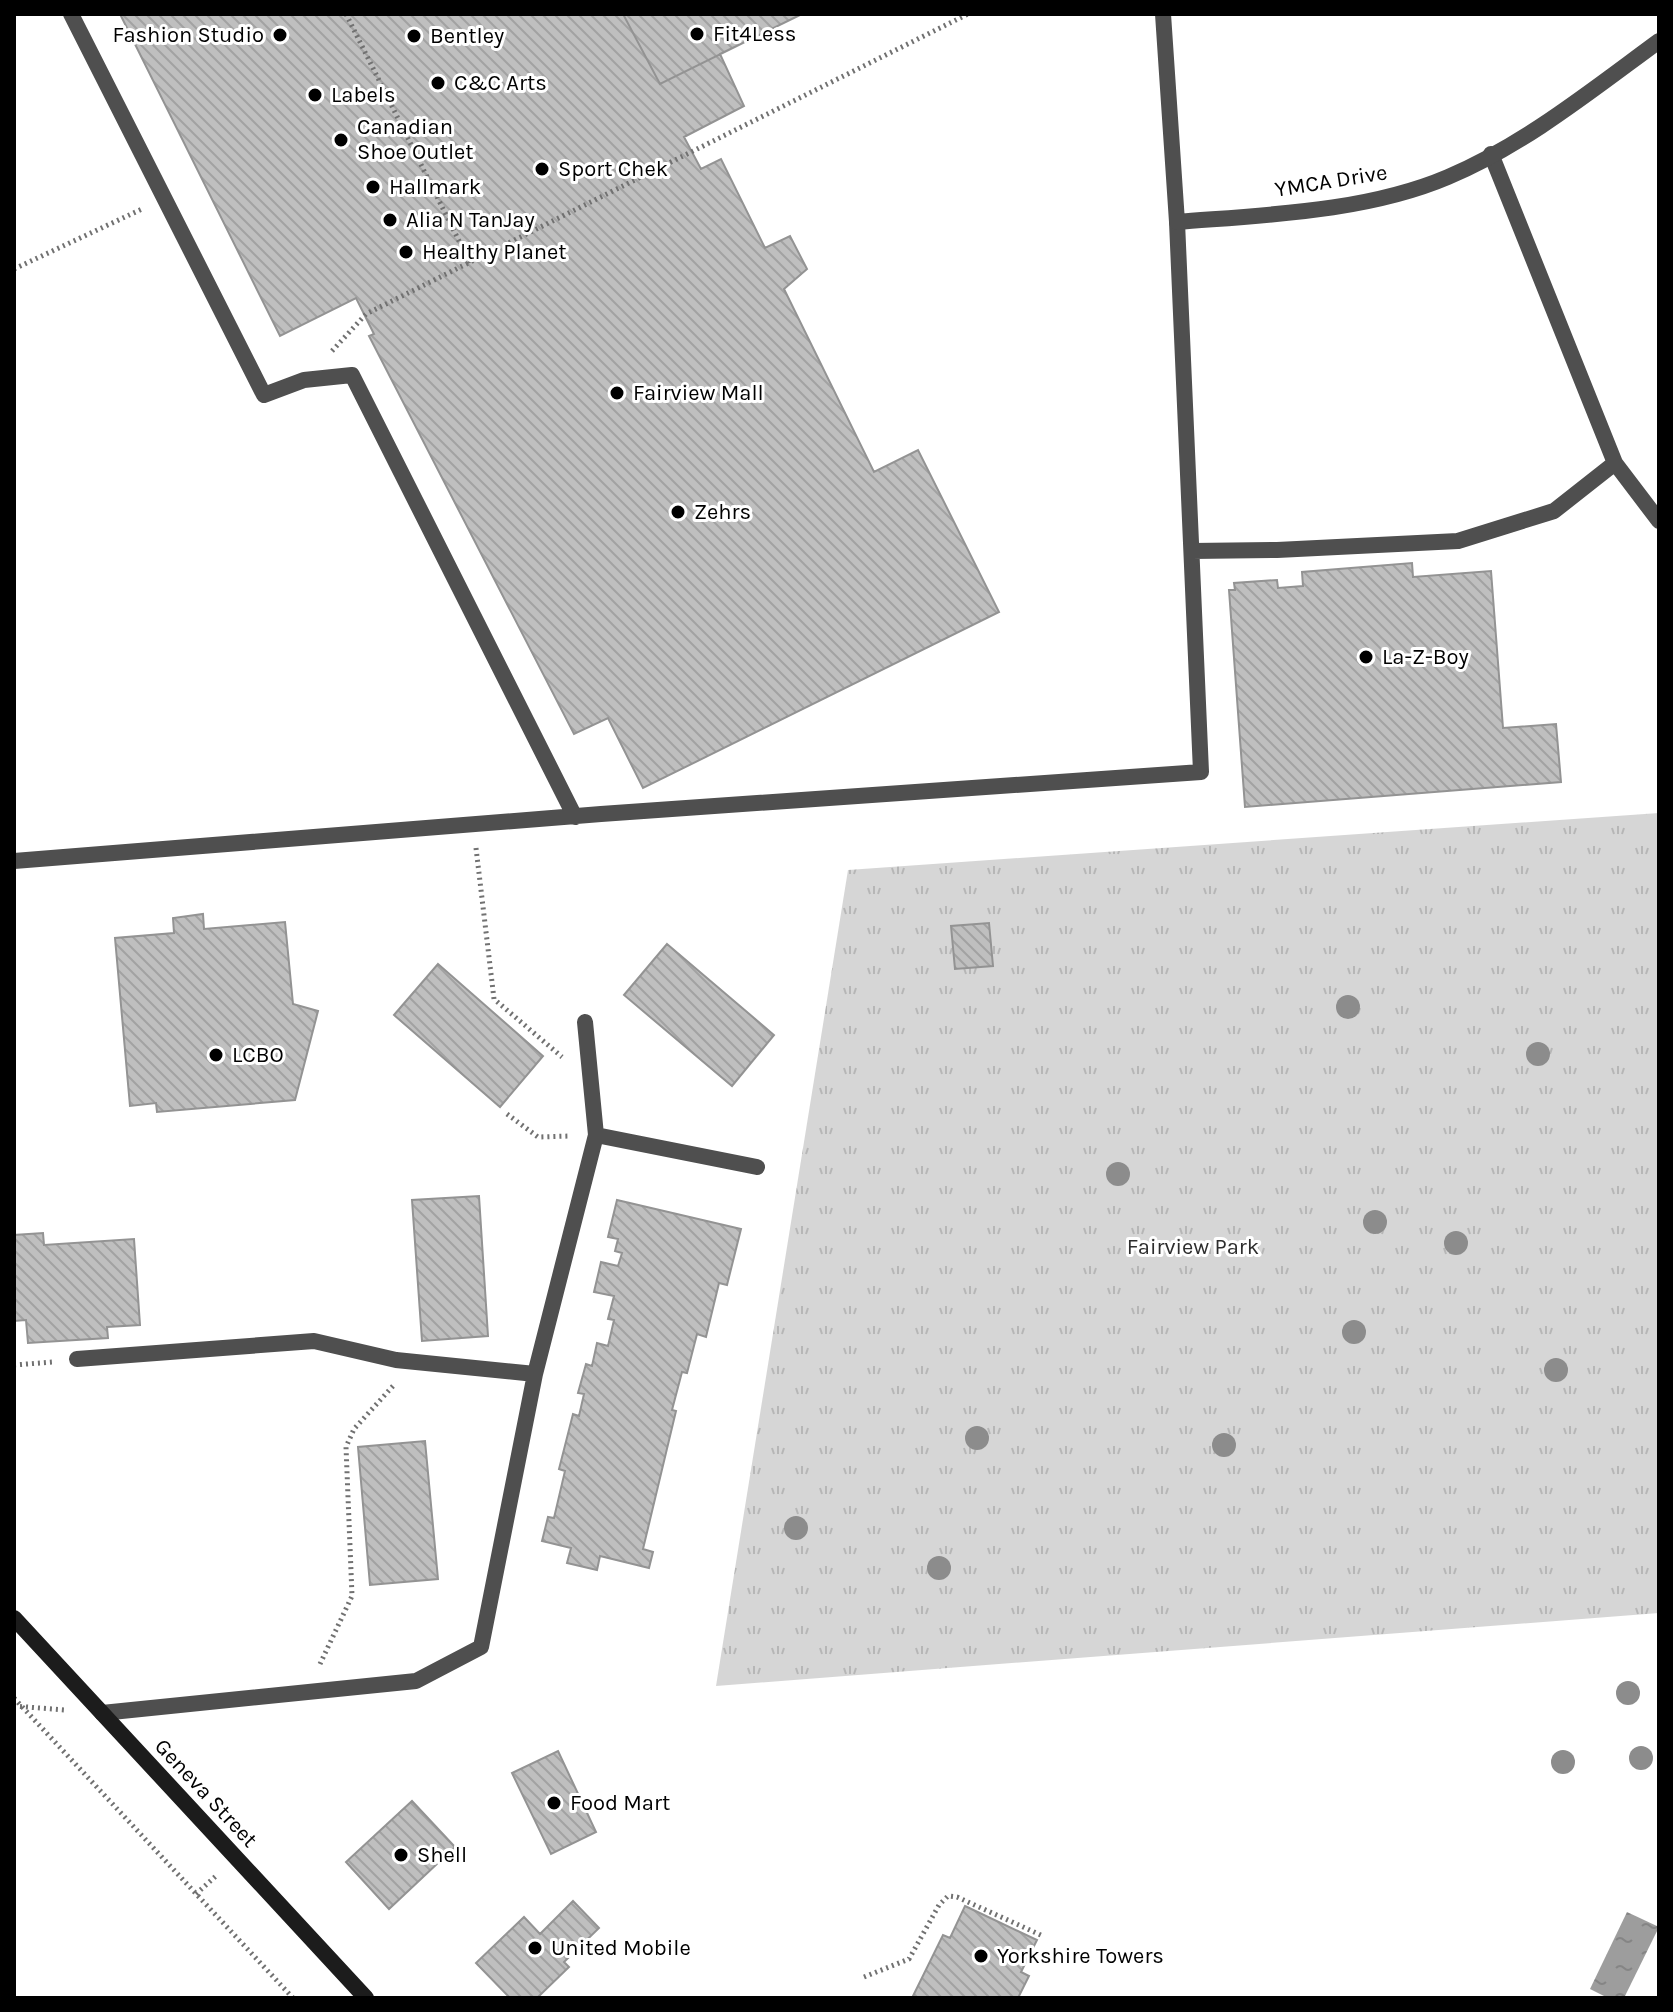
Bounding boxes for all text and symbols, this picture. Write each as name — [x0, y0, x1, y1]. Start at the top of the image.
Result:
place label: Fit4Less — [713, 21, 796, 47]
place label: Fashion Studio — [112, 22, 264, 48]
place label: Bentley — [430, 23, 504, 49]
marker: Fit4Less — [688, 25, 706, 43]
marker: Fashion Studio — [271, 26, 289, 44]
marker: Bentley — [405, 27, 423, 45]
place label: C&C Arts — [454, 70, 547, 96]
marker: C&C Arts — [429, 74, 447, 92]
place label: Labels — [331, 82, 395, 108]
marker: Labels — [306, 86, 324, 104]
place label: Canadian Shoe Outlet — [357, 114, 474, 165]
marker: Canadian Shoe Outlet — [332, 131, 350, 149]
place label: Sport Chek — [558, 156, 668, 182]
street label: YMCA Drive — [1273, 159, 1389, 203]
marker: Sport Chek — [533, 160, 551, 178]
place label: Hallmark — [389, 174, 481, 200]
marker: Hallmark — [364, 178, 382, 196]
place label: Alia N TanJay — [406, 207, 535, 233]
marker: Alia N TanJay — [381, 211, 399, 229]
place label: Healthy Planet — [422, 239, 567, 265]
marker: Healthy Planet — [397, 243, 415, 261]
place label: Fairview Mall — [633, 380, 764, 406]
marker: Fairview Mall — [608, 384, 626, 402]
place label: Zehrs — [694, 499, 751, 525]
marker: Zehrs — [669, 503, 687, 521]
place label: La-Z-Boy — [1382, 644, 1469, 670]
marker: La-Z-Boy — [1357, 648, 1375, 666]
place label: LCBO — [232, 1042, 284, 1068]
marker: LCBO — [207, 1046, 225, 1064]
park label: Fairview Park — [1127, 1234, 1259, 1260]
street label: Geneva Street — [149, 1733, 263, 1853]
place label: Food Mart — [570, 1790, 670, 1816]
marker: Food Mart — [545, 1794, 563, 1812]
place label: Shell — [417, 1842, 467, 1868]
marker: Shell — [392, 1846, 410, 1864]
place label: United Mobile — [551, 1935, 691, 1961]
marker: United Mobile — [526, 1939, 544, 1957]
place label: Yorkshire Towers — [997, 1943, 1164, 1969]
marker: Yorkshire Towers — [972, 1947, 990, 1965]

